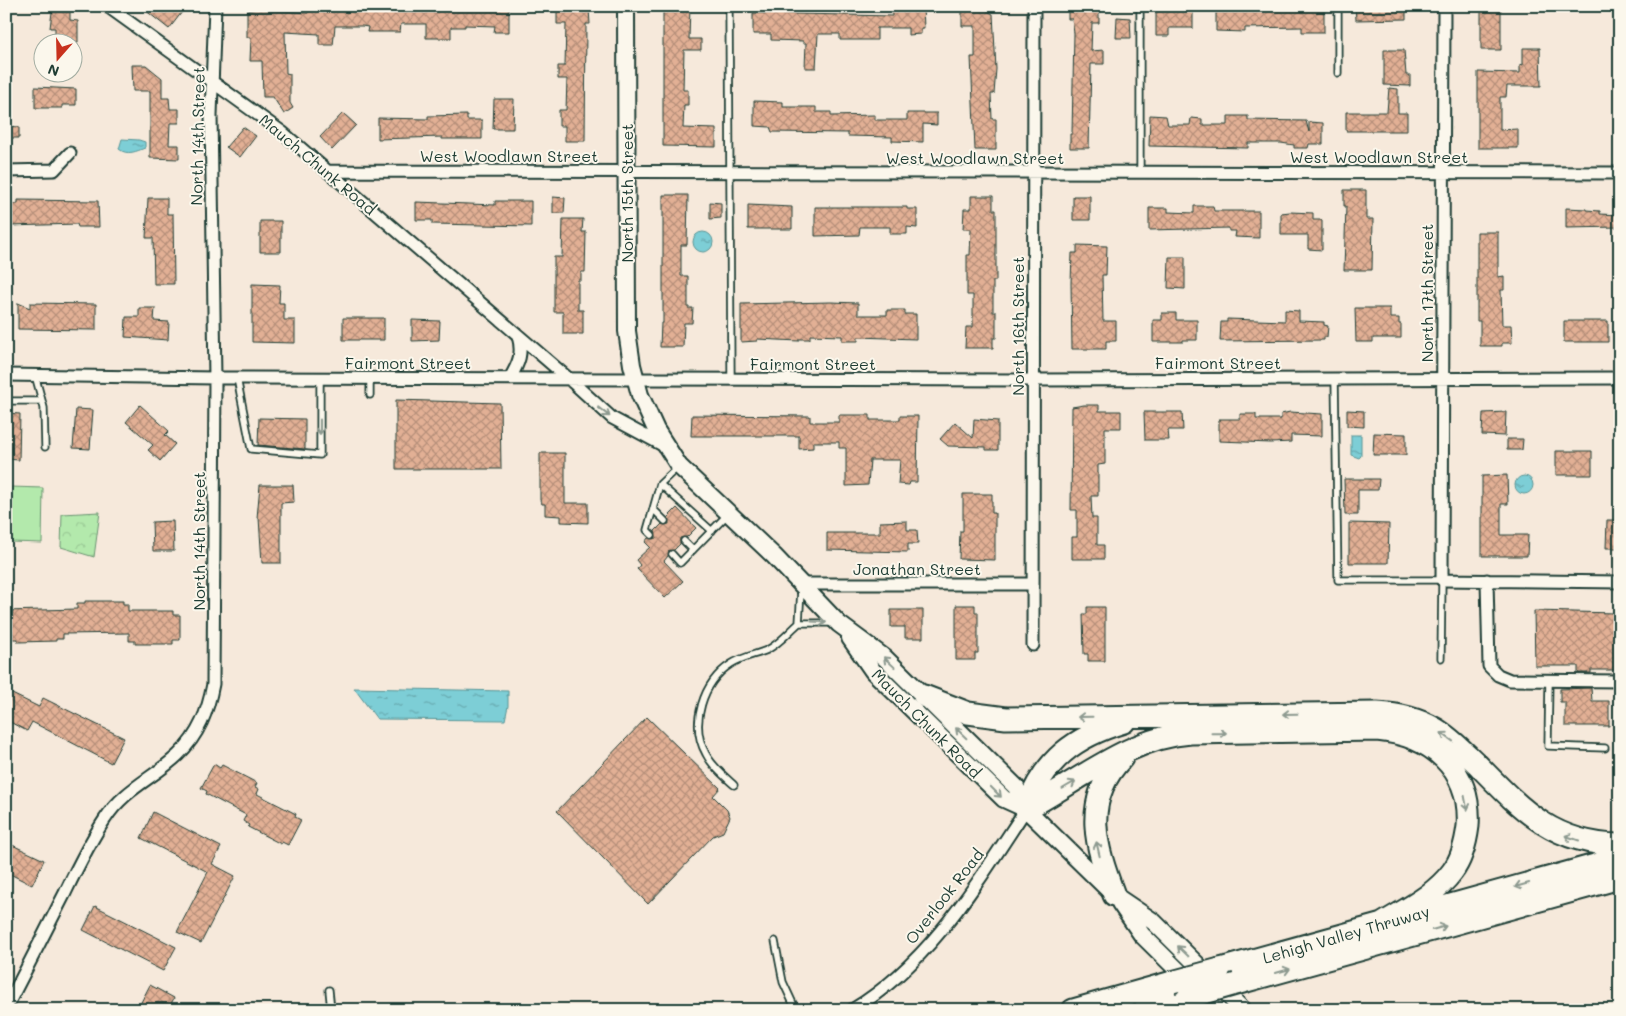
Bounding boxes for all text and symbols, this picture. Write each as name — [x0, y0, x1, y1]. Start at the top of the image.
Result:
north arrow — [32, 32, 82, 82]
text: N — [45, 60, 62, 81]
street label: North 14th Street — [185, 66, 209, 206]
street label: Mauch Chunk Road — [255, 109, 381, 219]
street label: North 15th Street — [616, 123, 637, 263]
street label: West Woodlawn Street — [420, 145, 598, 166]
street label: West Woodlawn Street — [1290, 146, 1468, 167]
street label: West Woodlawn Street — [886, 147, 1064, 168]
street label: North 17th Street — [1416, 224, 1437, 362]
street label: North 16th Street — [1007, 256, 1028, 396]
street label: Fairmont Street — [345, 352, 471, 373]
street label: Fairmont Street — [1155, 352, 1281, 373]
street label: Fairmont Street — [750, 353, 876, 374]
one-way arrow — [597, 407, 610, 418]
one-way arrow — [315, 418, 325, 435]
street label: North 14th Street — [188, 471, 209, 611]
street label: Jonathan Street — [853, 558, 981, 579]
one-way arrow — [811, 617, 827, 626]
one-way arrow — [882, 656, 895, 668]
street label: Mauch Chunk Road — [868, 664, 986, 782]
one-way arrow — [1282, 709, 1298, 719]
one-way arrow — [1077, 712, 1093, 722]
one-way arrow — [955, 727, 967, 739]
one-way arrow — [1210, 728, 1226, 738]
one-way arrow — [1441, 731, 1454, 742]
one-way arrow — [1061, 780, 1075, 790]
one-way arrow — [990, 785, 1002, 798]
one-way arrow — [1462, 794, 1472, 810]
one-way arrow — [1565, 833, 1580, 842]
one-way arrow — [1093, 842, 1103, 858]
street label: Overlook Road — [900, 844, 988, 948]
one-way arrow — [1515, 881, 1531, 890]
street label: Lehigh Valley Thruway — [1260, 900, 1432, 968]
one-way arrow — [1431, 923, 1447, 932]
one-way arrow — [1177, 945, 1189, 957]
one-way arrow — [1274, 966, 1290, 976]

